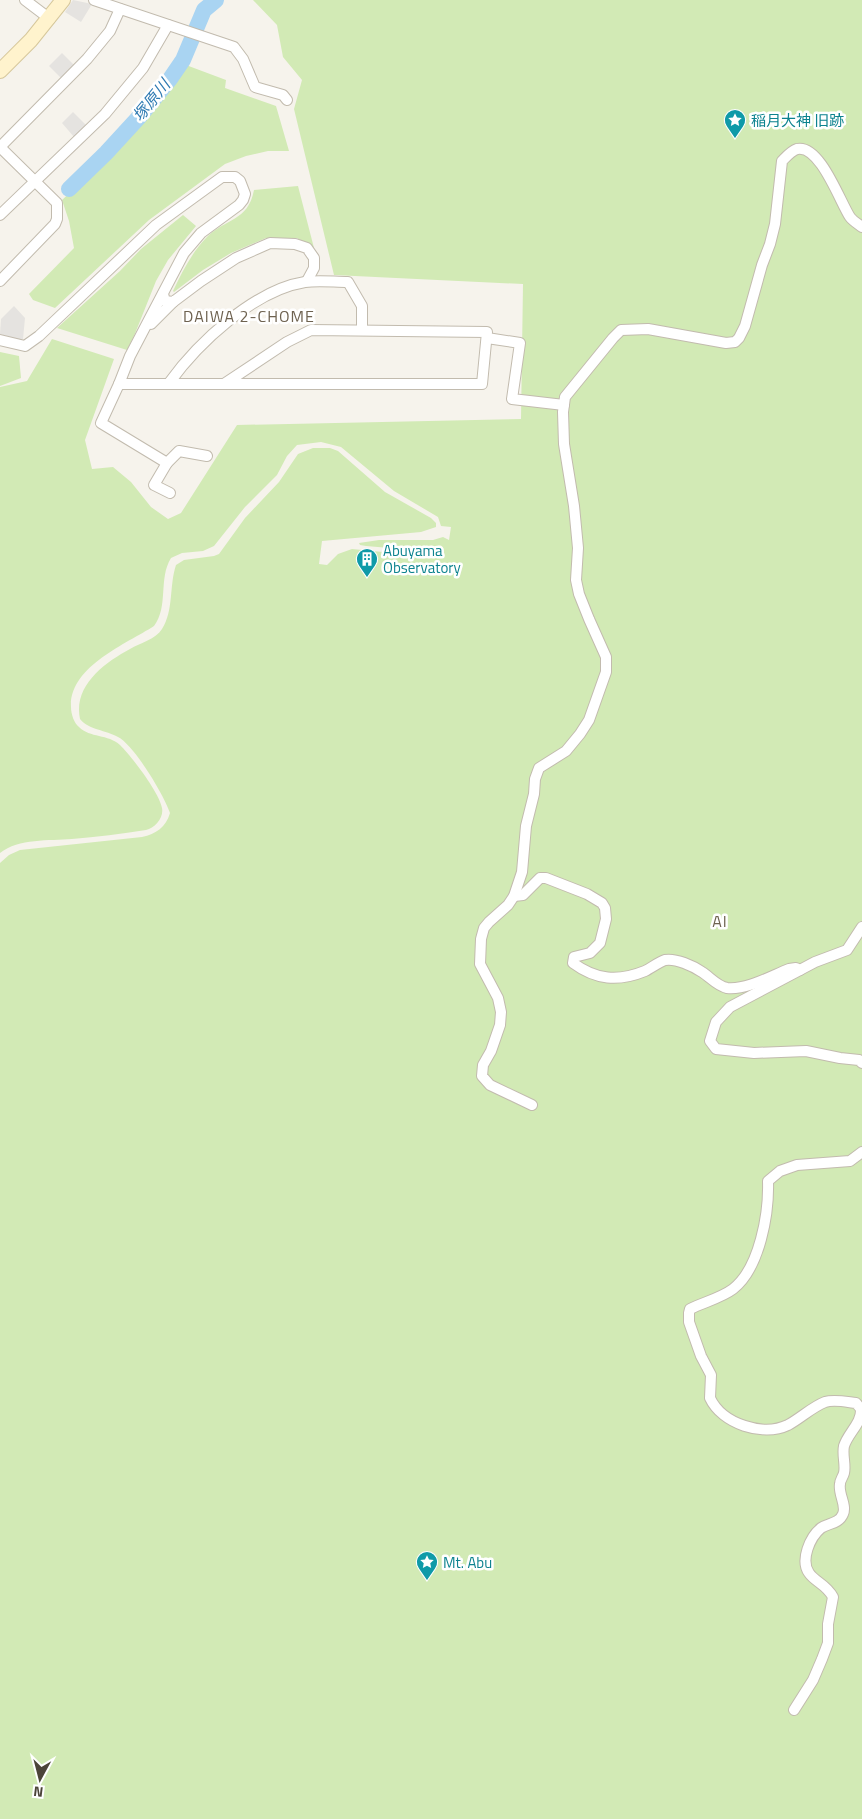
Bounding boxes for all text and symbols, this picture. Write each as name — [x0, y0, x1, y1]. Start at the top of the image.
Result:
water label: 塚原川 — [127, 72, 177, 126]
place icon: 稲月大神 旧跡 — [723, 108, 747, 139]
place label: 稲月大神 旧跡 — [751, 109, 844, 132]
district label: DAIWA 2-CHOME — [183, 304, 315, 328]
place label: Abuyama Observatory — [383, 539, 461, 579]
building icon: Abuyama Observatory — [355, 547, 379, 578]
district label: AI — [712, 909, 728, 933]
place icon: Mt. Abu — [415, 1550, 439, 1581]
place label: Mt. Abu — [443, 1551, 492, 1574]
north arrow — [15, 1754, 65, 1804]
text: N — [32, 1781, 44, 1803]

